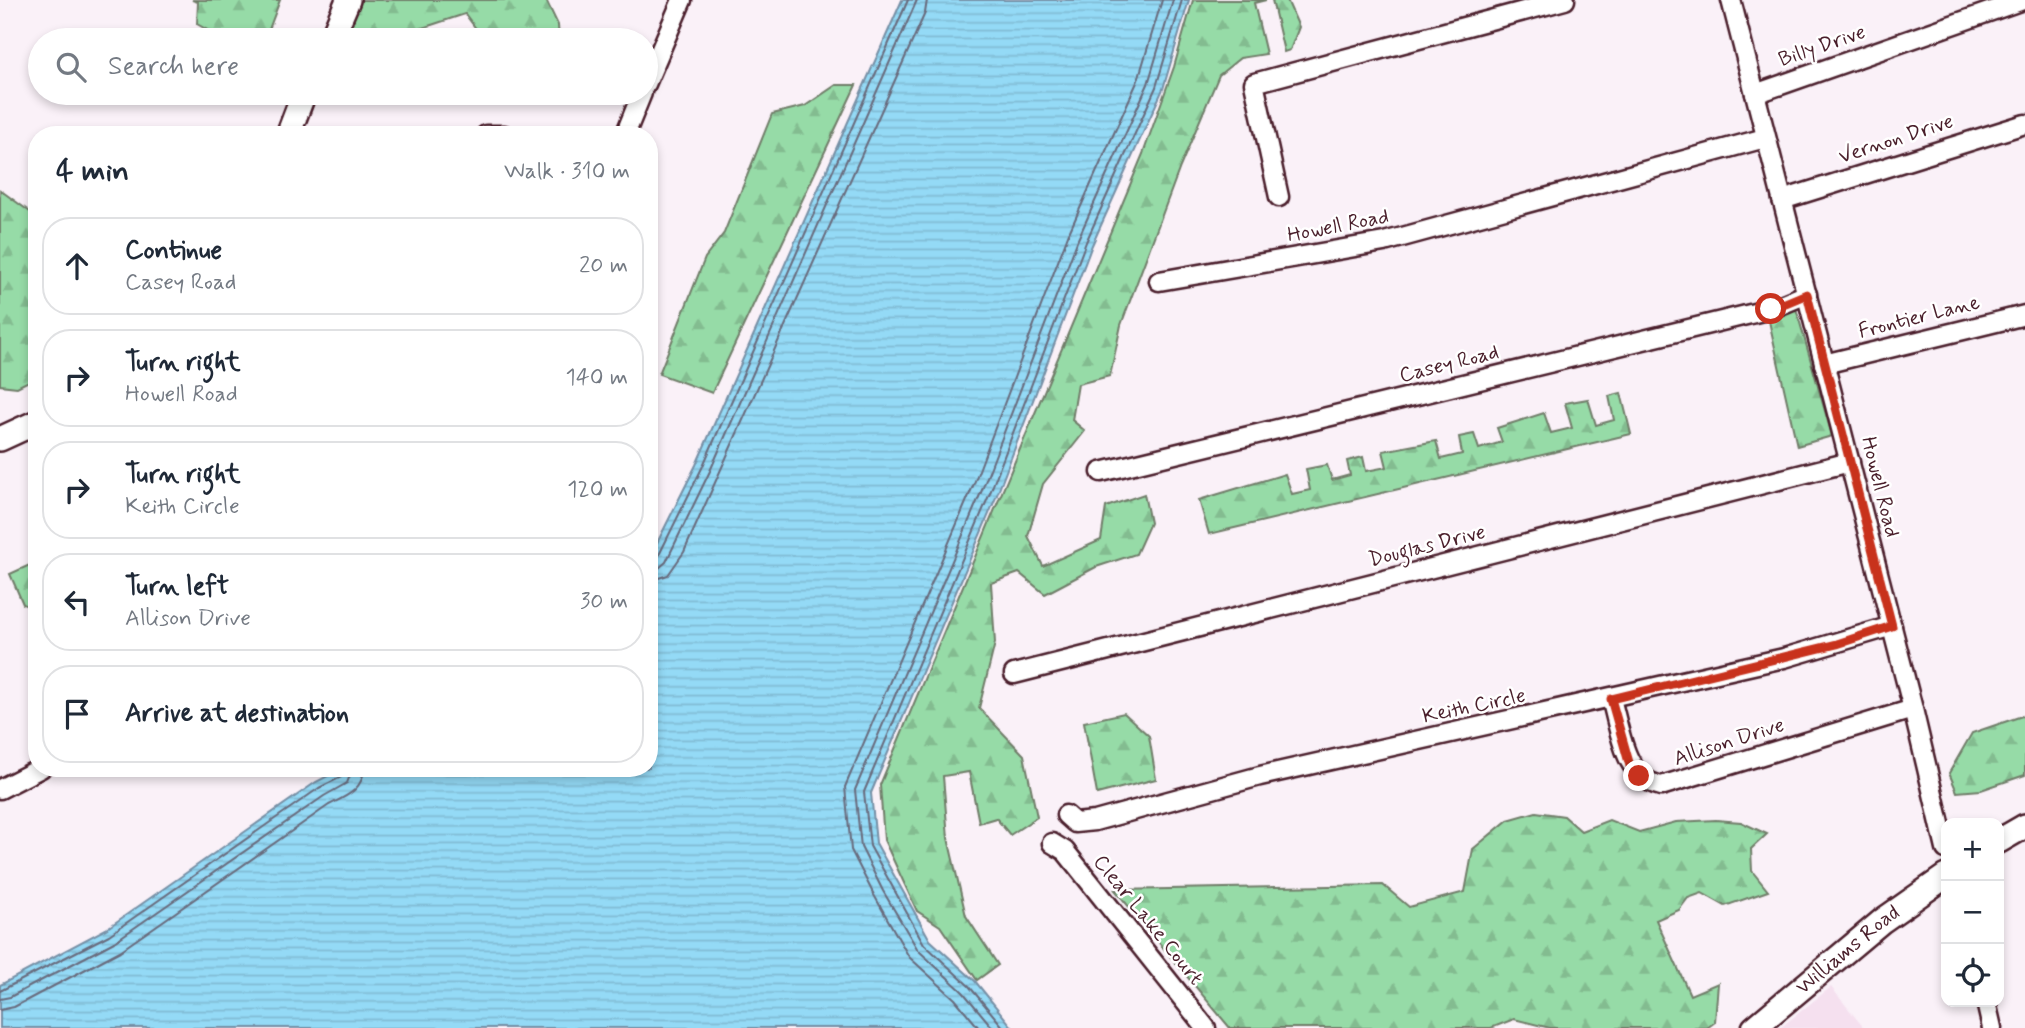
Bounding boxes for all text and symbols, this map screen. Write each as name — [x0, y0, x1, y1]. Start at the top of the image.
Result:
street label: Billy Drive — [1775, 18, 1869, 74]
search box — [28, 28, 658, 105]
icon: search — [52, 48, 90, 86]
text: Search here — [108, 50, 239, 84]
street label: Vernon Drive — [1835, 107, 1957, 171]
text: 4 min — [56, 152, 129, 191]
text: Walk · 310 m — [504, 157, 630, 187]
street label: Howell Road — [1285, 202, 1391, 250]
text: Continue — [125, 234, 222, 268]
icon: ahead — [58, 247, 96, 285]
text: 20 m — [579, 251, 628, 281]
text: Casey Road — [125, 268, 236, 298]
street label: Frontier Lane — [1855, 288, 1983, 346]
route start — [1755, 293, 1786, 324]
street label: Casey Road — [1396, 338, 1502, 390]
text: Turn right — [125, 346, 241, 380]
icon: right — [58, 359, 96, 397]
text: 140 m — [565, 363, 628, 393]
text: Howell Road — [125, 380, 238, 410]
street label: Howell Road — [1854, 434, 1906, 540]
text: Turn right — [125, 458, 241, 492]
icon: right — [58, 471, 96, 509]
text: 120 m — [567, 475, 628, 505]
text: Keith Circle — [125, 492, 240, 522]
street label: Douglas Drive — [1366, 518, 1489, 576]
text: Turn left — [125, 570, 229, 604]
icon: left — [58, 583, 96, 621]
text: 30 m — [580, 587, 628, 617]
text: Allison Drive — [125, 604, 251, 634]
street label: Keith Circle — [1420, 681, 1528, 731]
icon: arrive — [58, 695, 96, 733]
text: Arrive at destination — [125, 697, 349, 731]
street label: Allison Drive — [1670, 711, 1788, 773]
route end — [1623, 760, 1654, 791]
map controls — [1941, 818, 2004, 1007]
button: + — [1941, 818, 2004, 881]
street label: Clear Lake Court — [1087, 849, 1209, 991]
button: − — [1941, 881, 2004, 944]
street label: Williams Road — [1790, 899, 1905, 1001]
button: locate — [1941, 944, 2004, 1007]

